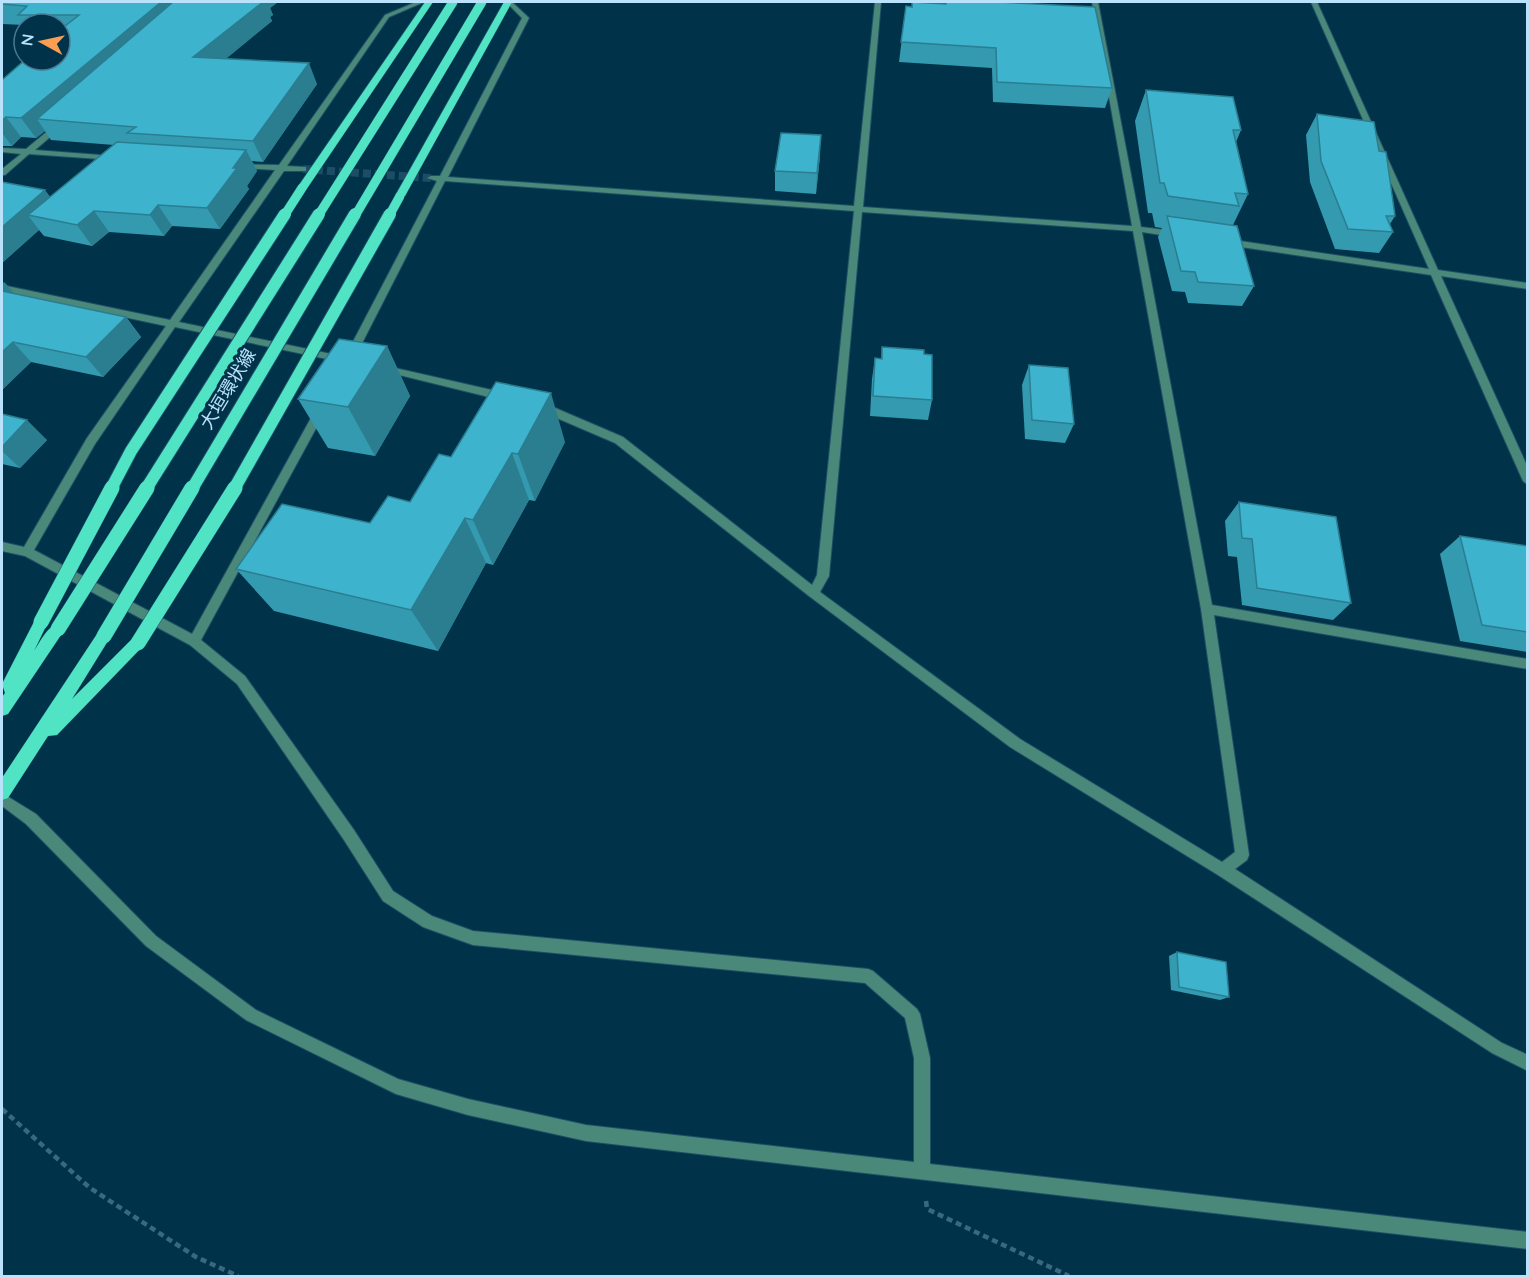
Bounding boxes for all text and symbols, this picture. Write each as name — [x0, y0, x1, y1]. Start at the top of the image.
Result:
north arrow — [12, 12, 72, 72]
text: N — [16, 33, 38, 47]
street label: 大垣環状線 — [195, 344, 261, 433]

